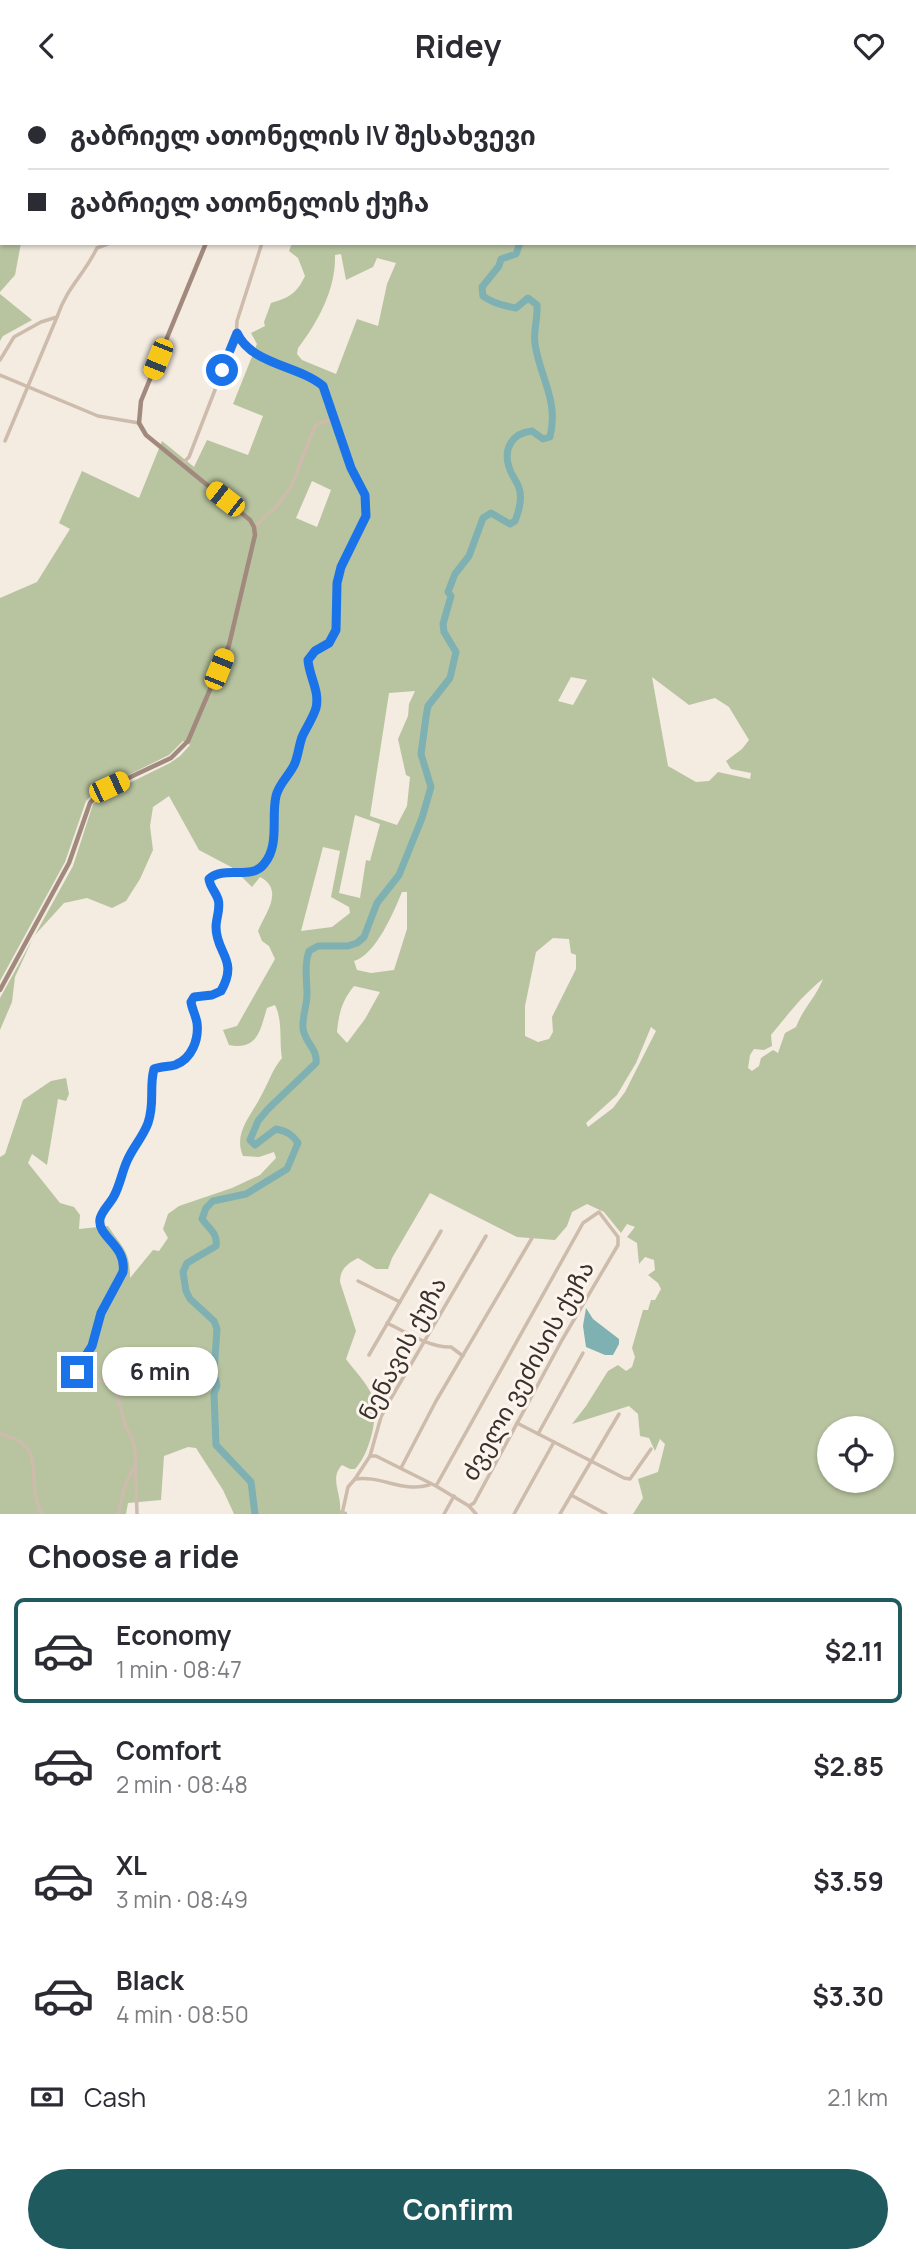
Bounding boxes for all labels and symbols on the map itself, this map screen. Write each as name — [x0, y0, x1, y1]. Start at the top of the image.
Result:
car — [141, 336, 176, 382]
route start — [206, 354, 238, 386]
car — [202, 478, 249, 520]
car — [202, 646, 237, 692]
car — [86, 769, 133, 805]
street label: ძველი ვეძისის ქუჩა — [452, 1254, 601, 1486]
street label: ნენავის ქუჩა — [350, 1271, 453, 1426]
callout: 6 min — [102, 1347, 217, 1397]
route end — [61, 1356, 93, 1388]

